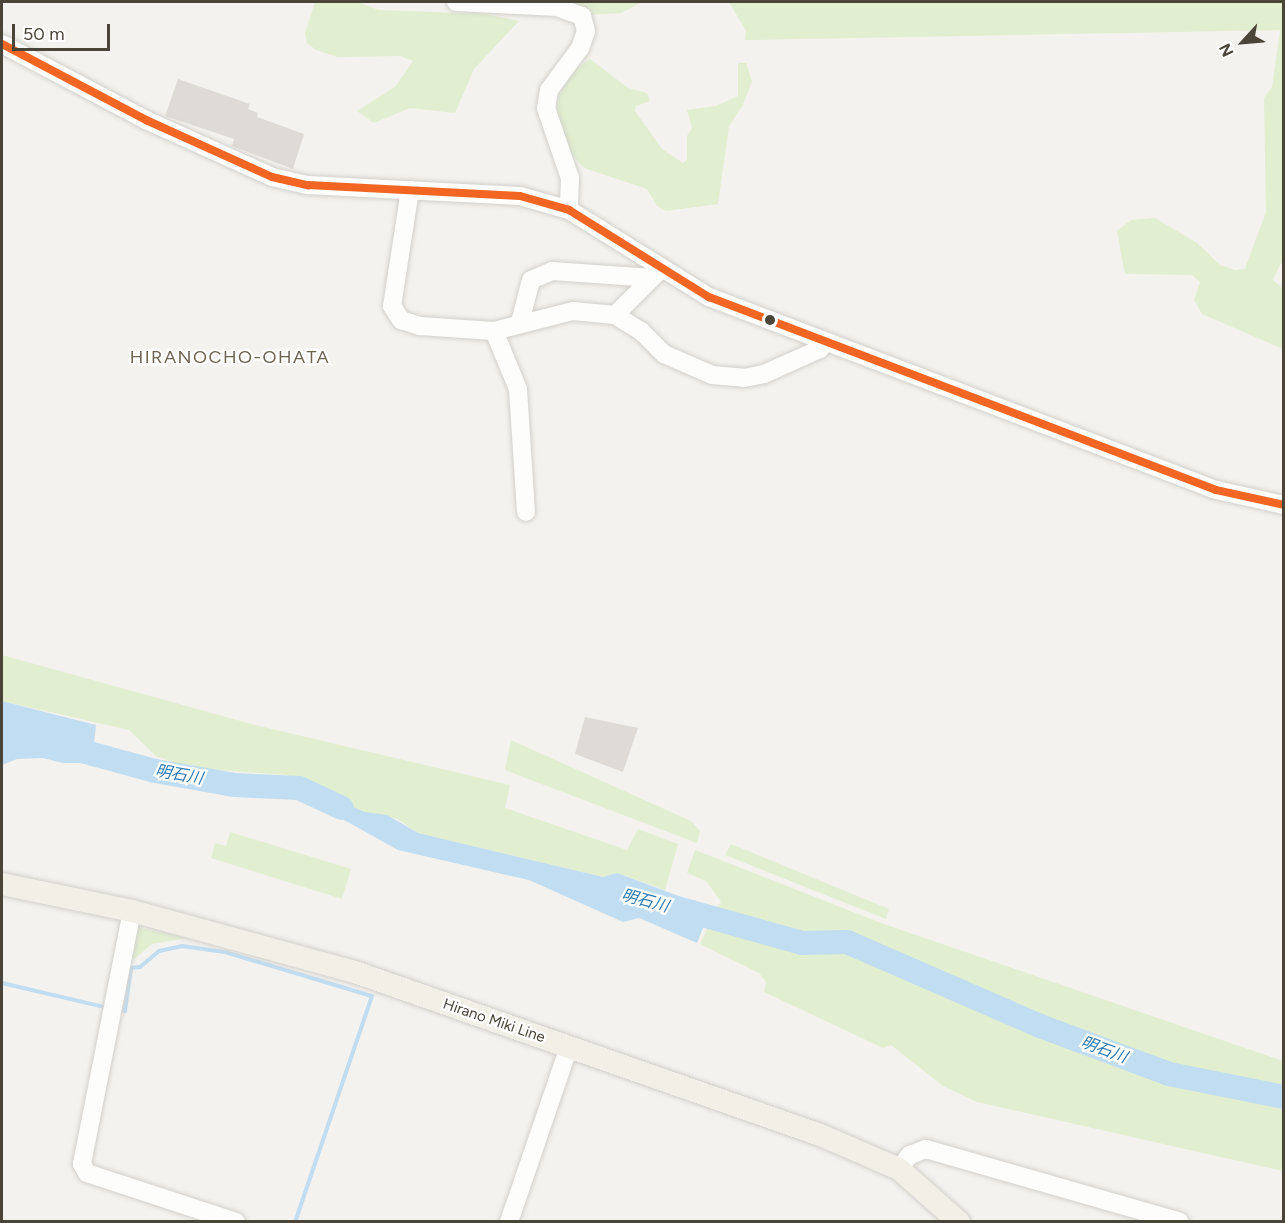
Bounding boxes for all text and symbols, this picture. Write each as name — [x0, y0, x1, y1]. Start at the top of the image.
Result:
scale bar — [15, 12, 112, 50]
north arrow — [1213, 12, 1273, 72]
text: 50 m — [23, 23, 65, 45]
text: N — [1215, 40, 1238, 60]
unlabelled marker — [764, 314, 776, 326]
district label: HIRANOCHO-OHATA — [130, 346, 330, 368]
water label: 明石川 — [154, 761, 204, 789]
water label: 明石川 — [619, 886, 671, 916]
street label: Hirano Miki Line — [441, 995, 547, 1047]
water label: 明石川 — [1078, 1033, 1130, 1067]

